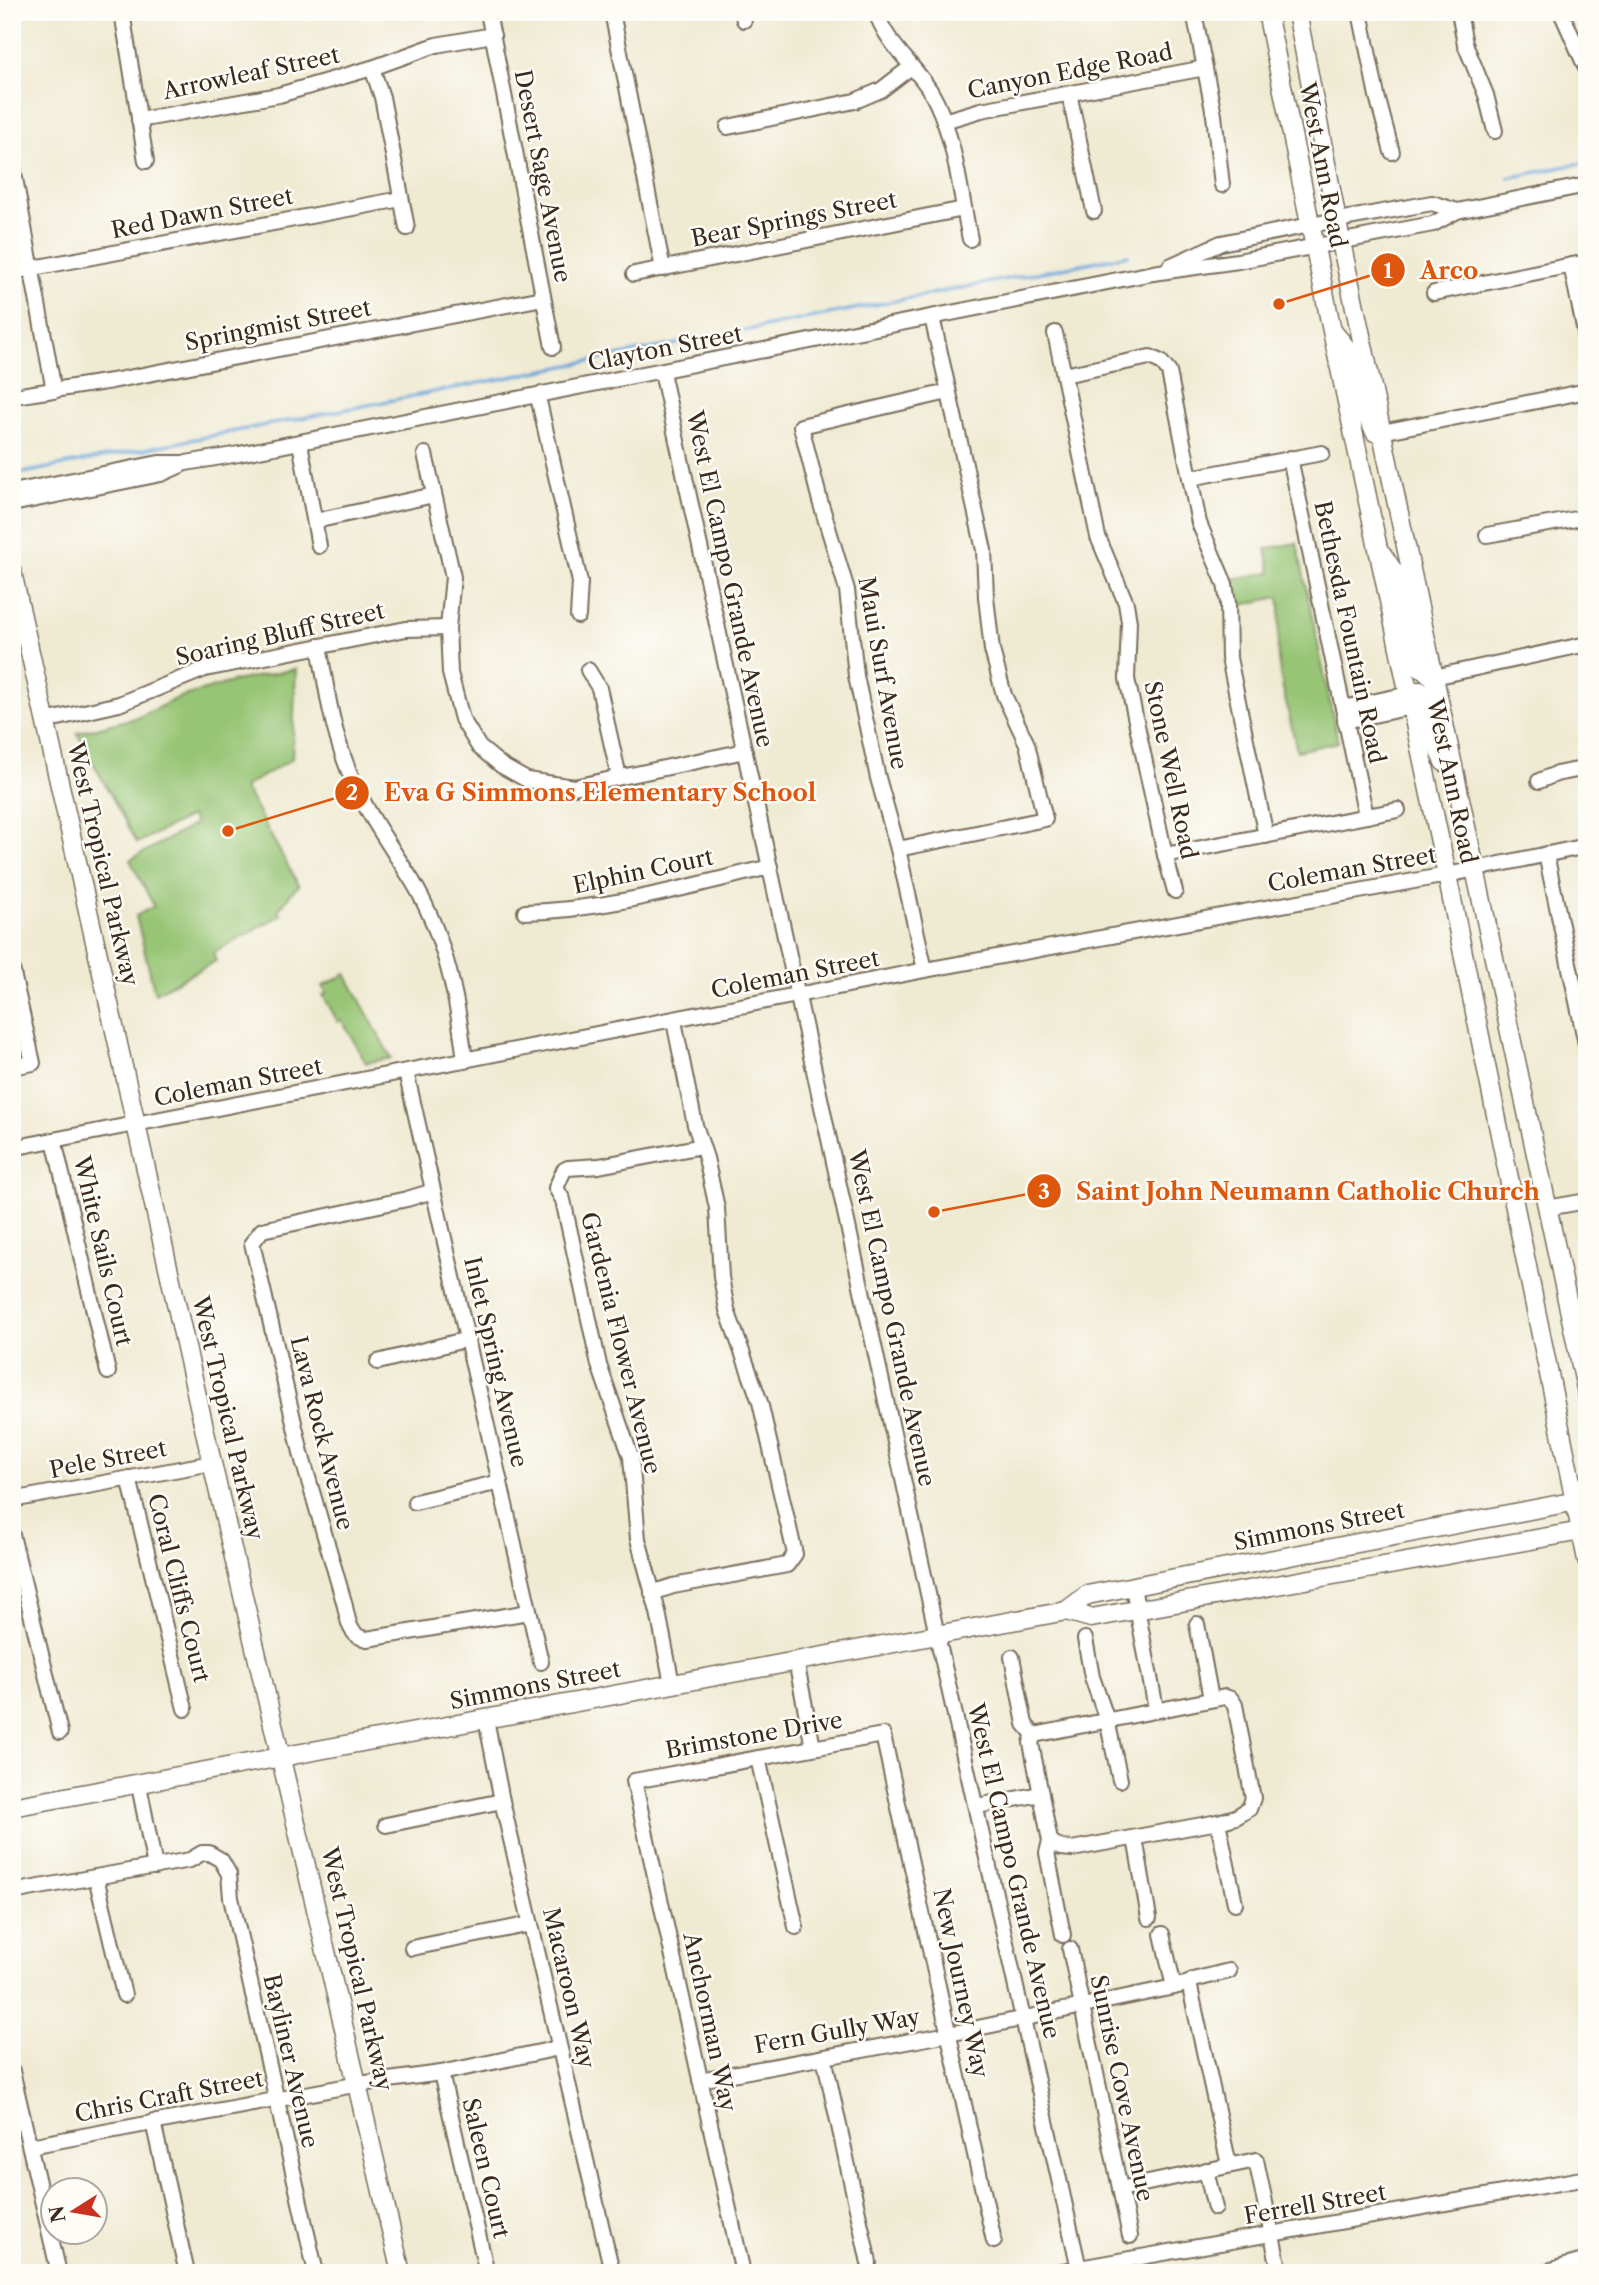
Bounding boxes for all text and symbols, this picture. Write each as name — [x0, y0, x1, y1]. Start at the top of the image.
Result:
street label: Canyon Edge Road — [965, 37, 1175, 105]
street label: Arrowleaf Street — [159, 41, 342, 106]
street label: Desert Sage Avenue — [509, 67, 577, 285]
street label: West Ann Road — [1293, 79, 1353, 250]
street label: Red Dawn Street — [109, 182, 295, 244]
street label: Bear Springs Street — [689, 185, 899, 253]
callout: Arco — [1371, 248, 1492, 293]
text: Arco — [1419, 256, 1478, 285]
text: 1 — [1383, 258, 1393, 283]
street label: Springmist Street — [183, 293, 373, 357]
street label: Clayton Street — [585, 319, 745, 377]
street label: West El Campo Grande Avenue — [680, 407, 779, 750]
street label: Bethesda Fountain Road — [1308, 498, 1392, 766]
street label: Maui Surf Avenue — [852, 574, 914, 772]
street label: Soaring Bluff Street — [173, 596, 387, 672]
street label: Stone Well Road — [1138, 678, 1204, 862]
street label: West Ann Road — [1421, 695, 1483, 866]
street label: West Tropical Parkway — [61, 738, 145, 989]
callout: Eva G Simmons Elementary School — [335, 770, 831, 815]
text: Eva G Simmons Elementary School — [384, 778, 816, 807]
text: 2 — [346, 780, 358, 805]
street label: Coleman Street — [1265, 840, 1439, 898]
street label: Elphin Court — [570, 842, 716, 900]
street label: Coleman Street — [708, 944, 882, 1004]
street label: Coleman Street — [151, 1052, 325, 1112]
street label: West El Campo Grande Avenue — [842, 1146, 941, 1489]
street label: White Sails Court — [67, 1152, 138, 1349]
callout: Saint John Neumann Catholic Church — [1027, 1169, 1554, 1214]
text: Saint John Neumann Catholic Church — [1076, 1177, 1540, 1206]
text: 3 — [1038, 1179, 1050, 1204]
street label: Gardenia Flower Avenue — [575, 1209, 667, 1477]
street label: Inlet Spring Avenue — [458, 1254, 534, 1470]
street label: West Tropical Parkway — [186, 1292, 270, 1543]
street label: Lava Rock Avenue — [284, 1333, 360, 1533]
street label: Pele Street — [47, 1434, 169, 1484]
street label: Coral Cliffs Court — [142, 1491, 216, 1685]
street label: Simmons Street — [1231, 1496, 1407, 1556]
street label: Simmons Street — [447, 1655, 623, 1715]
street label: West El Campo Grande Avenue — [962, 1700, 1066, 2041]
street label: Brimstone Drive — [663, 1706, 845, 1764]
street label: West Tropical Parkway — [315, 1843, 399, 2094]
street label: New Journey Way — [927, 1886, 995, 2080]
street label: Macaroon Way — [537, 1905, 601, 2071]
street label: Anchorman Way — [677, 1929, 743, 2114]
street label: Bayliner Avenue — [257, 1971, 325, 2151]
street label: Sunrise Cove Avenue — [1084, 1972, 1160, 2204]
street label: Fern Gully Way — [752, 2003, 922, 2059]
street label: Chris Craft Street — [72, 2064, 266, 2128]
street label: Saleen Court — [456, 2095, 516, 2241]
north arrow — [38, 2176, 108, 2246]
street label: Ferrell Street — [1242, 2178, 1388, 2230]
text: N — [45, 2204, 71, 2224]

